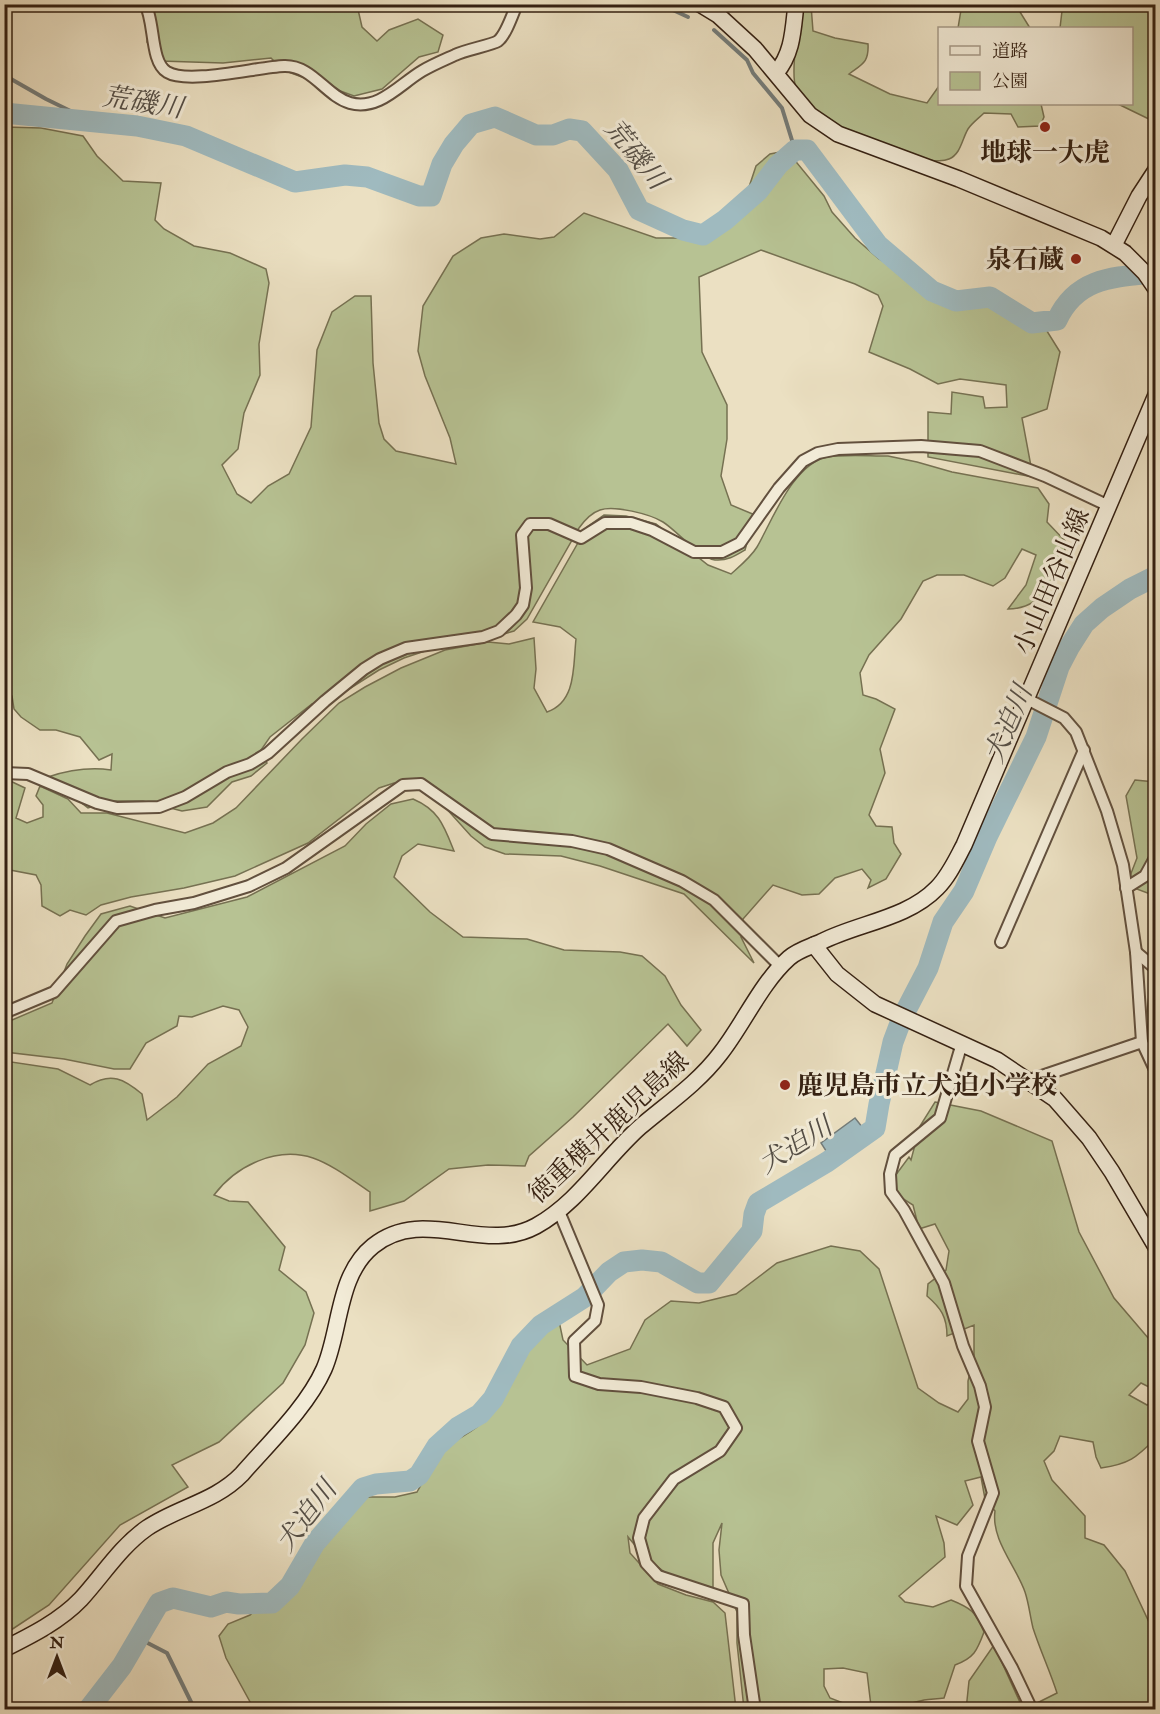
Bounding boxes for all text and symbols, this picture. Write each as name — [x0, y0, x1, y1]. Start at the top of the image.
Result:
legend — [938, 27, 1133, 105]
text: 道路 — [992, 40, 1028, 63]
text: 公園 — [992, 70, 1028, 93]
water label: 荒磯川 — [100, 80, 188, 126]
water label: 荒磯川 — [597, 112, 676, 199]
marker: 地球一大虎 — [1038, 120, 1052, 134]
place label: 地球一大虎 — [980, 137, 1110, 169]
place label: 泉石蔵 — [986, 244, 1064, 276]
marker: 泉石蔵 — [1069, 252, 1083, 266]
street label: 小山田谷山線 — [1007, 503, 1097, 659]
water label: 犬迫川 — [977, 678, 1041, 768]
street label: 徳重横井鹿児島線 — [522, 1045, 696, 1210]
place label: 鹿児島市立犬迫小学校 — [797, 1070, 1057, 1102]
marker: 鹿児島市立犬迫小学校 — [778, 1078, 792, 1092]
water label: 犬迫川 — [752, 1108, 841, 1181]
water label: 犬迫川 — [269, 1472, 346, 1559]
north arrow — [27, 1627, 87, 1687]
text: N — [49, 1633, 65, 1653]

